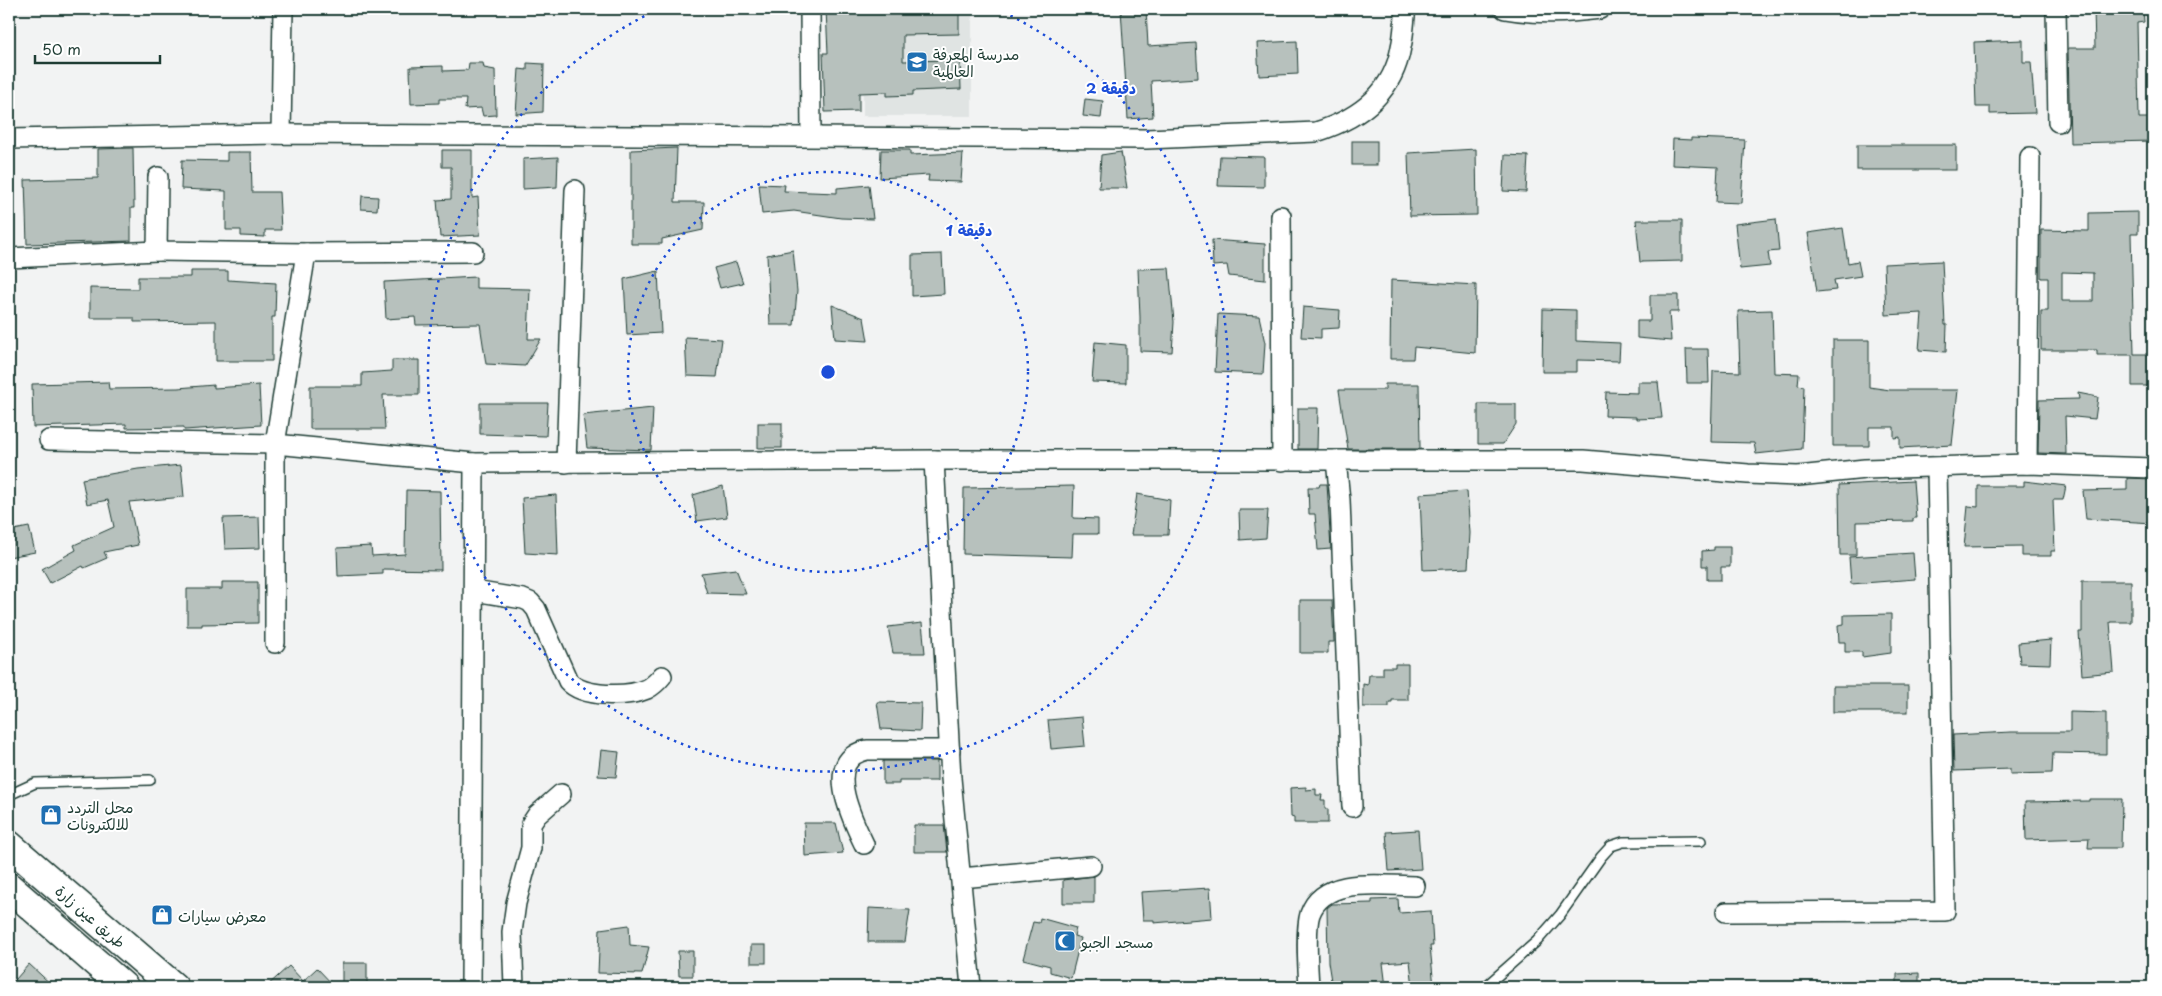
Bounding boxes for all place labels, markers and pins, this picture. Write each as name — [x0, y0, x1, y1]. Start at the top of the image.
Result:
place label: مدرسة المعرفة العالمية — [933, 42, 1019, 82]
school or university icon: مدرسة المعرفة العالمية — [905, 50, 929, 74]
centre of rings — [819, 363, 837, 381]
place label: محل التردد للالكترونات — [67, 795, 133, 835]
shop icon: محل التردد للالكترونات — [39, 803, 63, 827]
shop icon: معرض سيارات — [150, 903, 174, 927]
place label: معرض سيارات — [178, 904, 266, 927]
mosque icon: مسجد الجبو — [1053, 929, 1077, 953]
place label: مسجد الجبو — [1080, 930, 1154, 953]

